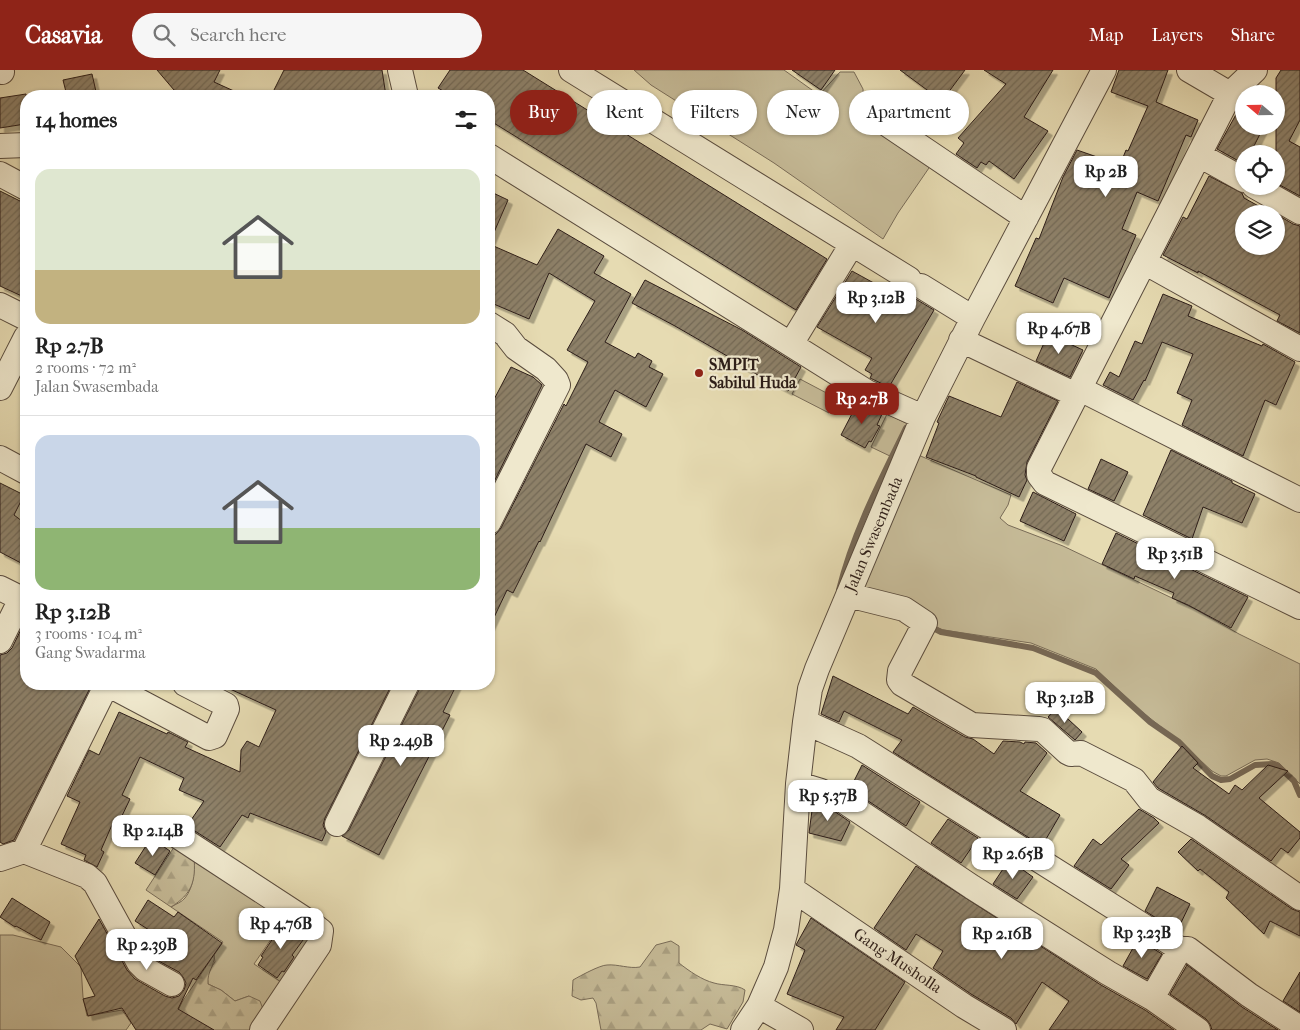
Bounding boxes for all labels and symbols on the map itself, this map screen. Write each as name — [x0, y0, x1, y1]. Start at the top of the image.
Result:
north arrow — [1235, 85, 1285, 135]
pin: Rp 2B — [1071, 156, 1141, 198]
pin: Rp 3.12B — [824, 282, 928, 324]
pin: Rp 4.67B — [1007, 312, 1111, 355]
place label: SMPIT Sabilul Huda — [709, 355, 797, 392]
marker: SMPIT Sabilul Huda — [693, 367, 705, 379]
pin: Rp 2.7B — [816, 382, 908, 425]
street label: Jalan Swasembada — [840, 473, 907, 597]
pin: Rp 3.51B — [1123, 538, 1227, 580]
pin: Rp 3.12B — [1013, 682, 1117, 724]
pin: Rp 2.49B — [349, 724, 453, 767]
pin: Rp 5.37B — [776, 780, 880, 822]
pin: Rp 2.14B — [101, 814, 205, 857]
pin: Rp 2.65B — [961, 838, 1065, 880]
pin: Rp 4.76B — [229, 908, 333, 950]
pin: Rp 3.23B — [1090, 916, 1194, 959]
pin: Rp 2.16B — [950, 918, 1054, 960]
street label: Gang Musholla — [850, 924, 946, 997]
pin: Rp 2.39B — [95, 928, 199, 971]

